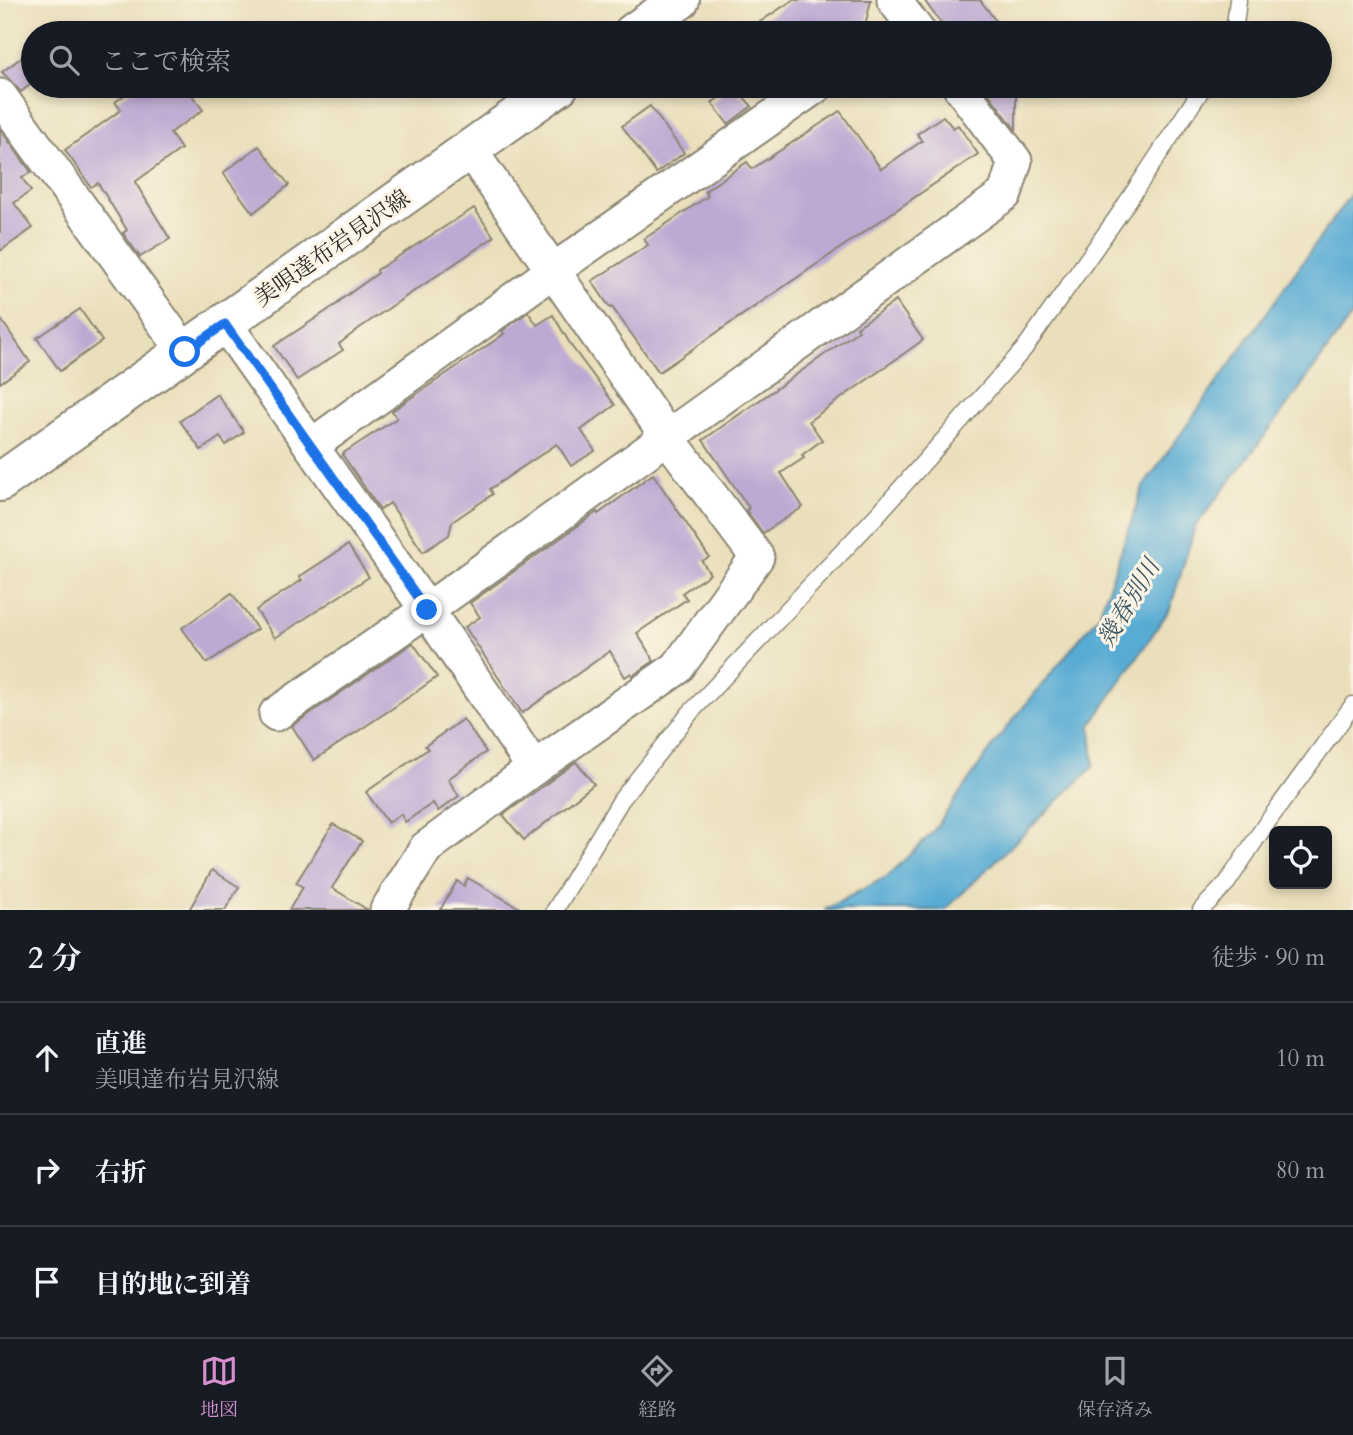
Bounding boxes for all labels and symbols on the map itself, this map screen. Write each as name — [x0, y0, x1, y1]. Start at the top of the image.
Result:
street label: 美唄達布岩見沢線 — [248, 183, 416, 313]
route start — [169, 336, 200, 367]
water label: 幾春別川 — [1090, 551, 1169, 653]
route end — [411, 594, 442, 625]

